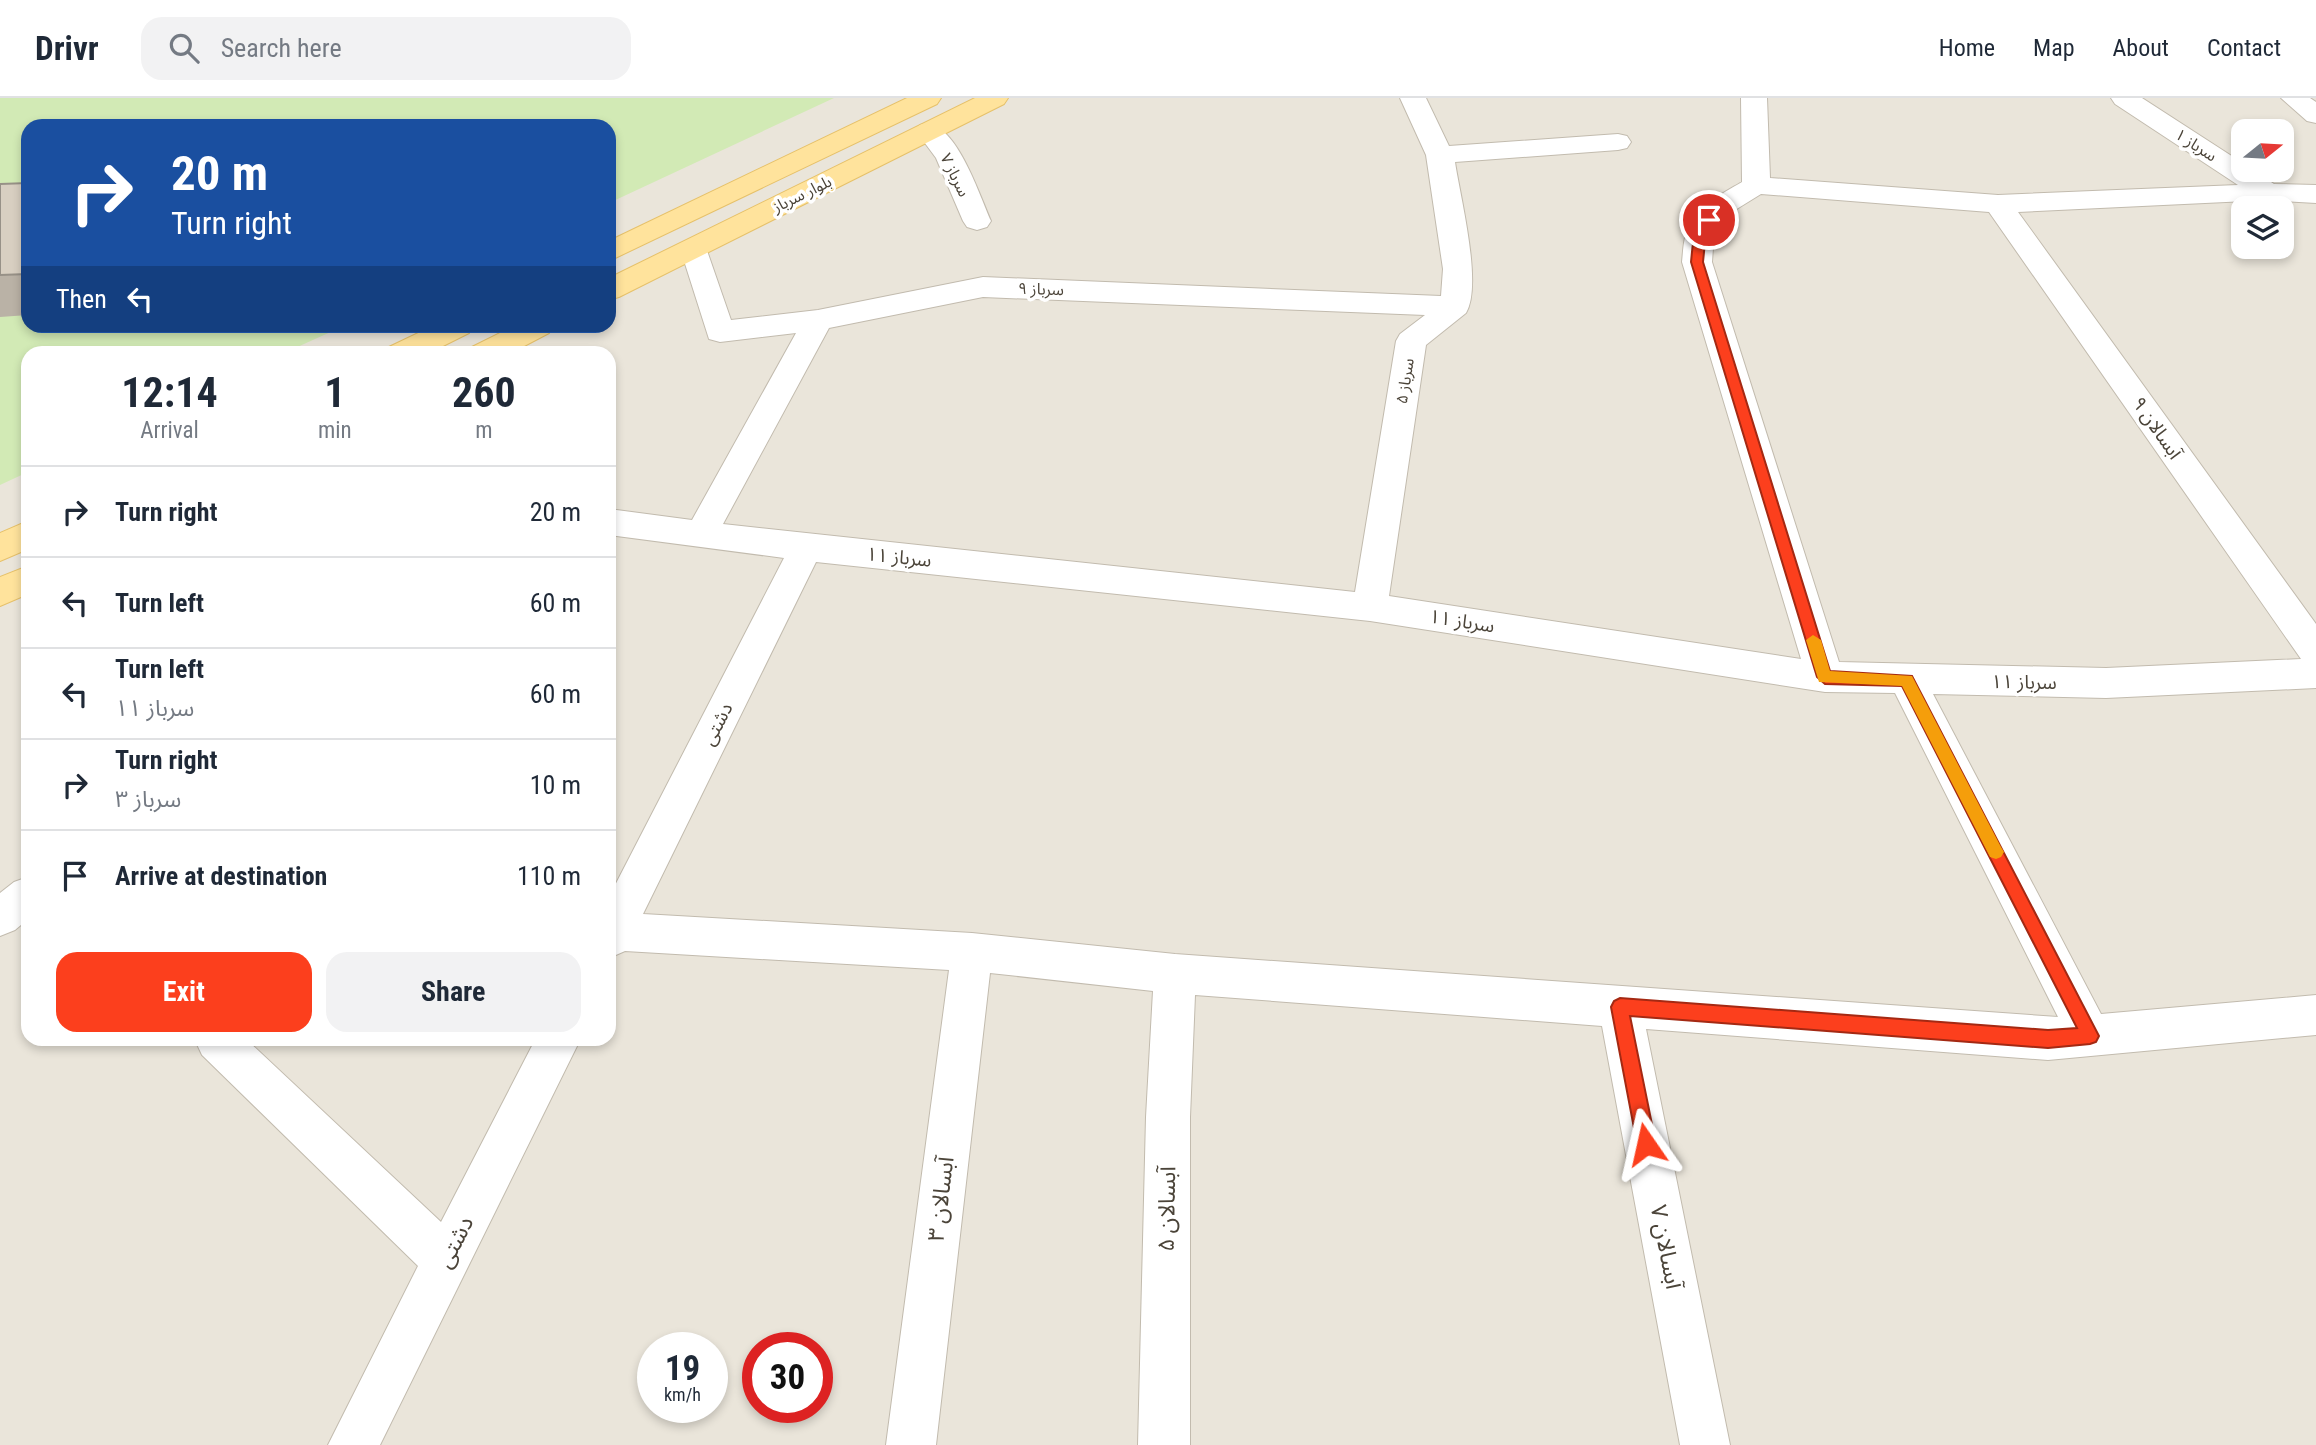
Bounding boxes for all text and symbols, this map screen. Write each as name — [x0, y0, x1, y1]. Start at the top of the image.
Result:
search box — [141, 17, 631, 80]
text: Drivr — [35, 29, 99, 68]
icon: search — [165, 29, 203, 67]
text: Search here — [221, 33, 342, 63]
text: Home — [1939, 34, 1995, 62]
text: Map — [2033, 34, 2075, 62]
text: About — [2113, 34, 2169, 62]
text: Contact — [2207, 34, 2281, 62]
north arrow — [2231, 119, 2294, 182]
map controls — [2231, 119, 2294, 259]
street label: سرباز ۱ — [2172, 124, 2220, 166]
text: 20 m — [171, 145, 268, 202]
icon: right — [56, 147, 147, 238]
street label: سرباز ۷ — [936, 150, 974, 200]
street label: بلوار سرباز — [769, 172, 835, 217]
pin — [1679, 190, 1739, 250]
button: layers — [2231, 196, 2294, 259]
icon: arrive — [1690, 201, 1728, 239]
text: Turn right — [171, 204, 292, 242]
street label: سرباز ۹ — [1018, 279, 1064, 299]
icon: left — [121, 280, 159, 318]
text: Then — [56, 284, 107, 314]
street label: سرباز ۵ — [1392, 357, 1418, 405]
text: 12:14 — [121, 368, 218, 417]
text: 1 — [324, 368, 345, 417]
text: 260 — [452, 368, 516, 417]
street label: آبسالان ۹ — [2127, 392, 2187, 465]
text: Arrival — [140, 417, 199, 444]
text: min — [318, 417, 352, 444]
text: m — [475, 417, 492, 444]
icon: right — [56, 493, 94, 531]
text: Turn right — [115, 497, 217, 527]
text: 20 m — [530, 497, 581, 527]
street label: سرباز ۱۱ — [865, 542, 933, 572]
icon: left — [56, 584, 94, 622]
text: Turn left — [115, 588, 204, 618]
text: 60 m — [530, 588, 581, 618]
street label: سرباز ۱۱ — [1428, 605, 1496, 637]
text: Turn left — [115, 654, 204, 684]
street label: سرباز ۱۱ — [1991, 670, 2057, 694]
icon: left — [56, 675, 94, 713]
text: 60 m — [530, 679, 581, 709]
text: سرباز ۱۱ — [115, 695, 194, 722]
street label: دشتی — [697, 699, 737, 749]
text: Turn right — [115, 745, 217, 775]
icon: right — [56, 766, 94, 804]
text: 10 m — [530, 770, 581, 800]
text: سرباز ۳ — [115, 786, 181, 813]
icon: arrive — [56, 857, 94, 895]
text: Arrive at destination — [115, 861, 327, 891]
text: 110 m — [517, 861, 581, 891]
button: Exit — [56, 952, 312, 1032]
button: Share — [326, 952, 581, 1032]
position arrow — [1609, 1107, 1683, 1181]
street label: آبسالان ۳ — [922, 1154, 960, 1243]
street label: آبسالان ۵ — [1153, 1165, 1181, 1252]
street label: آبسالان ۷ — [1645, 1202, 1688, 1293]
street label: دشتی — [431, 1212, 479, 1272]
speed limit sign: 30 — [742, 1332, 833, 1423]
text: 19 — [665, 1348, 700, 1389]
text: km/h — [664, 1384, 701, 1405]

